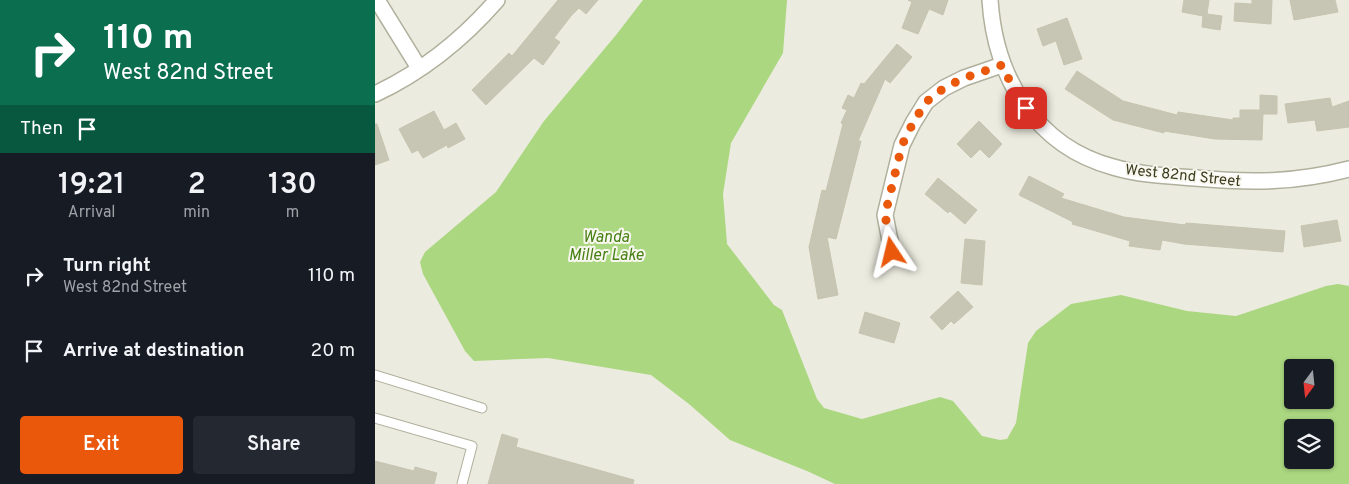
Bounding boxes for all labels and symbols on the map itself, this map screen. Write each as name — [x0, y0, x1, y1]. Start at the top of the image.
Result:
pin — [1005, 87, 1047, 129]
street label: West 82nd Street — [1124, 161, 1242, 192]
position arrow — [865, 225, 917, 277]
water label: Wanda Miller Lake — [568, 228, 644, 266]
north arrow — [1284, 359, 1334, 409]

